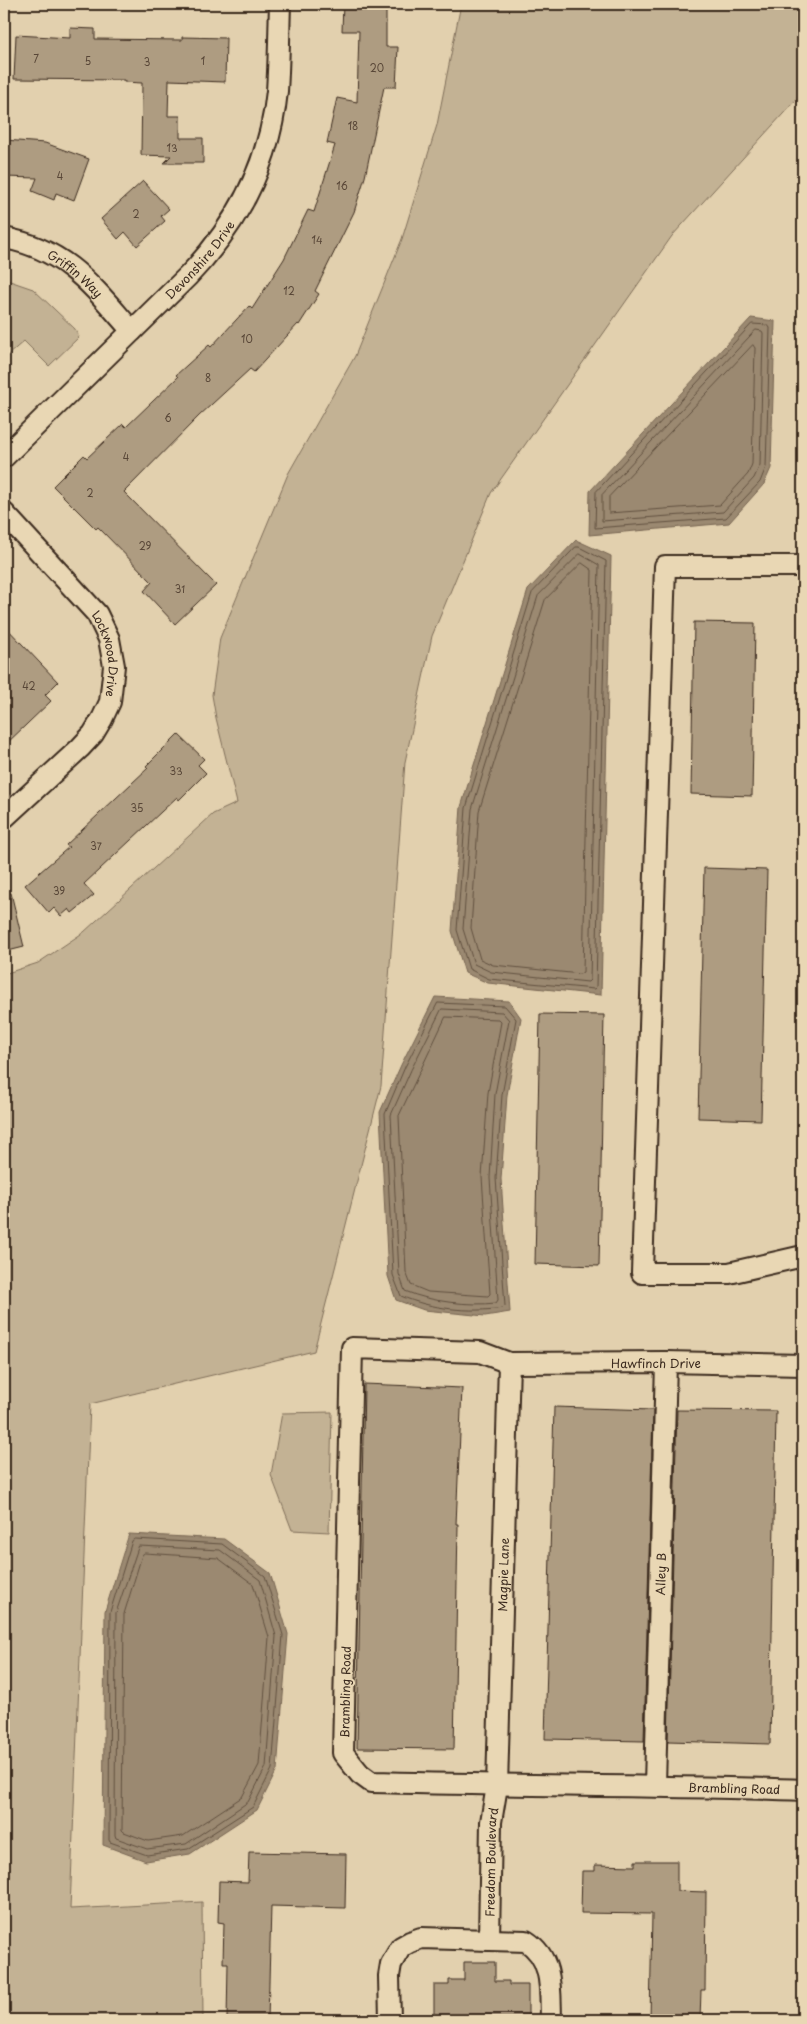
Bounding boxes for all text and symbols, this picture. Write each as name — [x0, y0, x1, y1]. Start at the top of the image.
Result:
house number: 7 — [33, 51, 39, 66]
house number: 5 — [85, 53, 91, 68]
house number: 1 — [201, 53, 205, 68]
house number: 3 — [144, 54, 150, 69]
house number: 20 — [370, 60, 384, 75]
house number: 18 — [348, 118, 358, 133]
house number: 13 — [166, 140, 178, 155]
house number: 4 — [57, 168, 64, 183]
house number: 16 — [336, 178, 348, 193]
house number: 2 — [132, 206, 140, 221]
street label: Devonshire Drive — [161, 217, 239, 303]
house number: 14 — [311, 232, 323, 247]
street label: Griffin Way — [44, 245, 107, 302]
house number: 12 — [283, 283, 295, 298]
house number: 10 — [241, 331, 253, 346]
house number: 8 — [205, 370, 211, 385]
house number: 6 — [164, 410, 172, 425]
house number: 4 — [123, 449, 130, 464]
house number: 2 — [86, 485, 94, 500]
house number: 29 — [139, 538, 152, 553]
house number: 31 — [175, 581, 185, 596]
street label: Lockwood Drive — [88, 606, 123, 698]
house number: 42 — [22, 678, 36, 693]
house number: 33 — [169, 763, 183, 778]
house number: 35 — [131, 800, 143, 815]
house number: 37 — [90, 838, 103, 853]
house number: 39 — [53, 883, 65, 898]
street label: Hawfinch Drive — [611, 1354, 701, 1372]
street label: Magpie Lane — [493, 1537, 513, 1612]
street label: Alley B — [651, 1552, 670, 1596]
street label: Brambling Road — [335, 1646, 355, 1738]
street label: Brambling Road — [688, 1778, 781, 1798]
street label: Freedom Boulevard — [480, 1805, 502, 1917]

